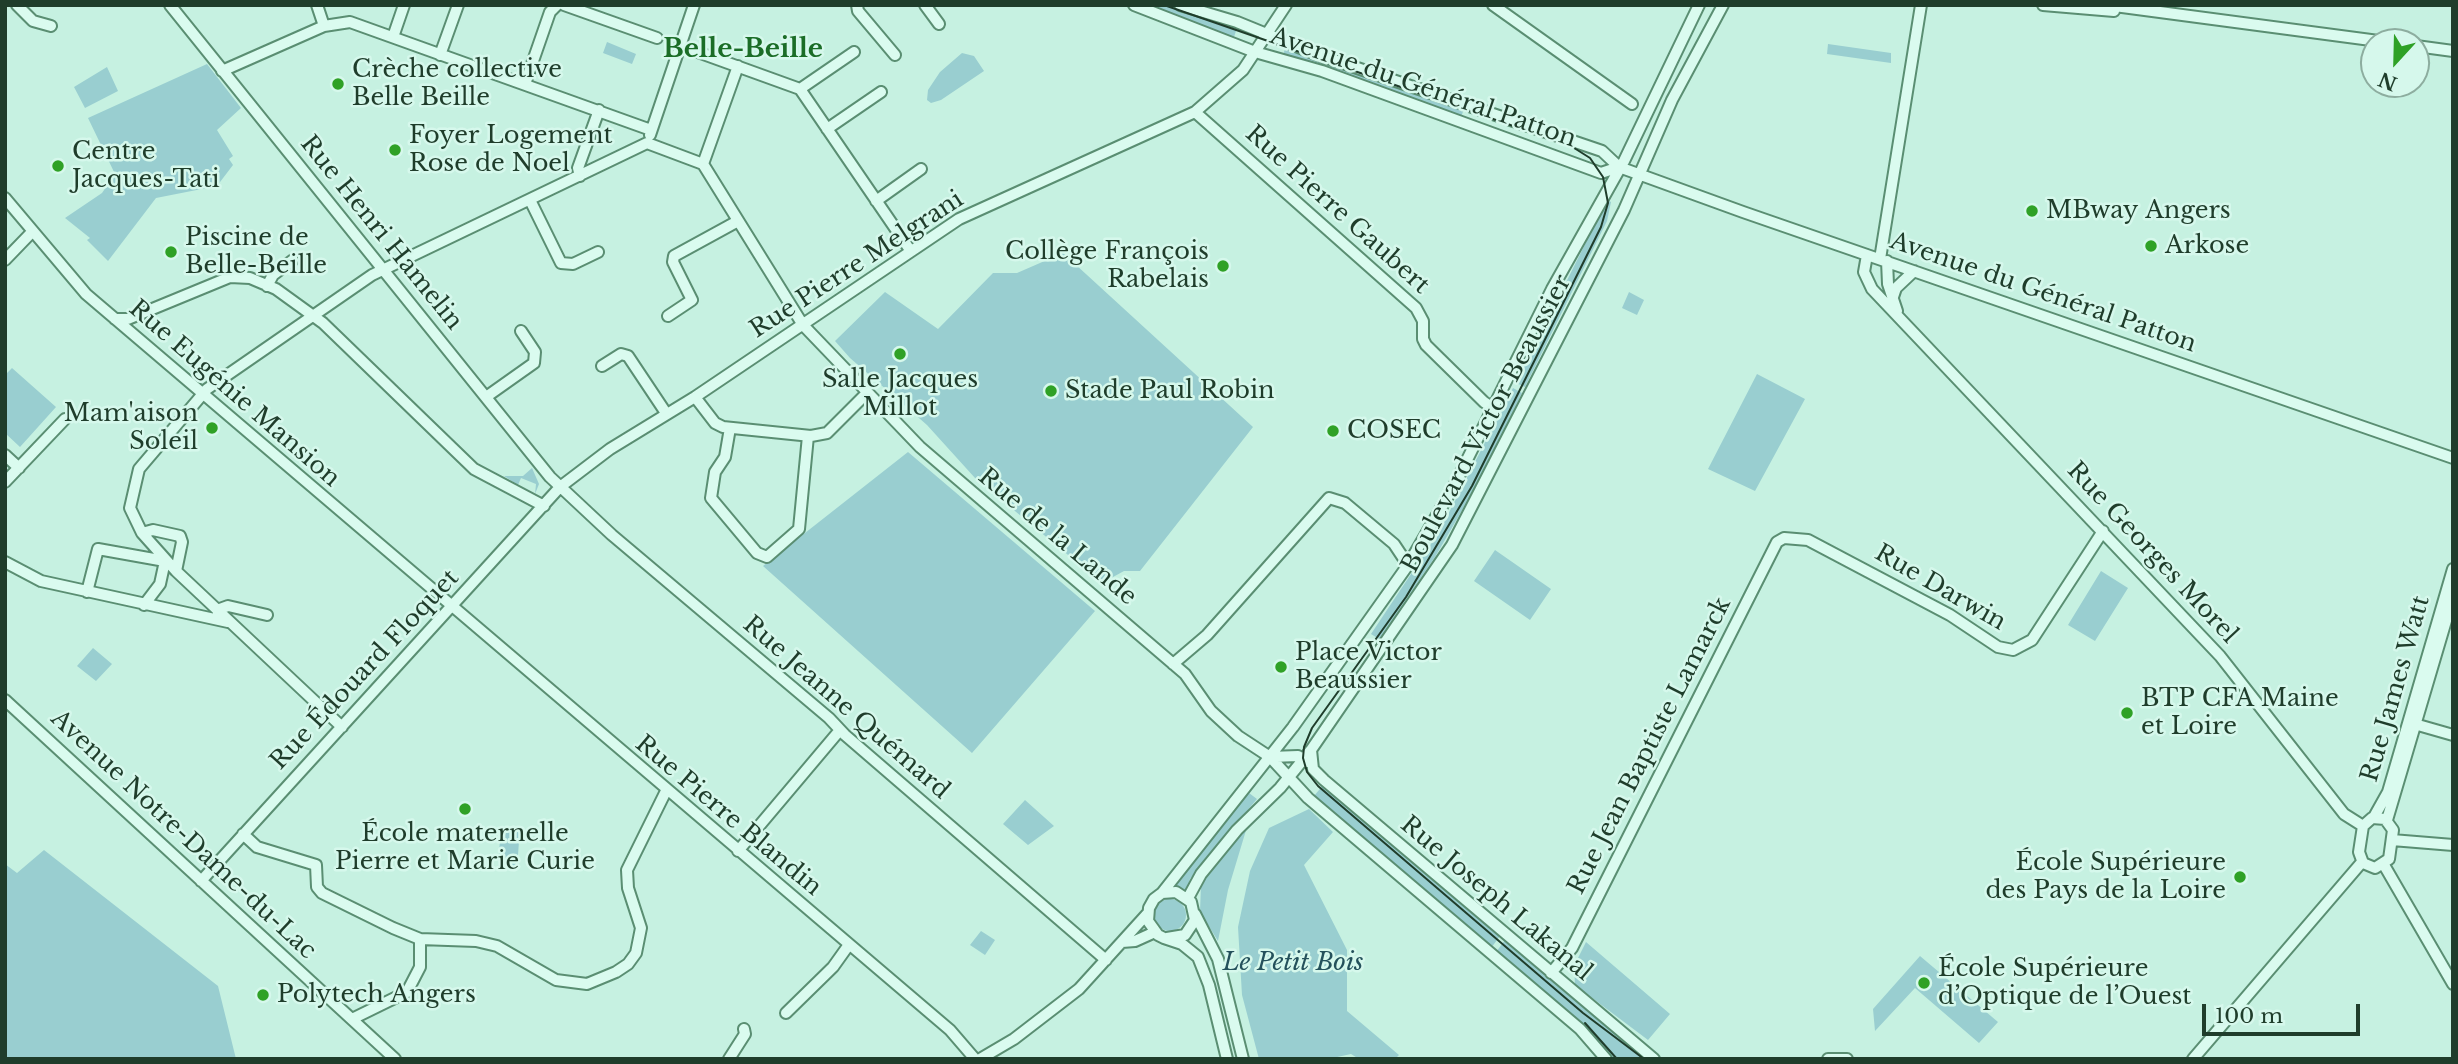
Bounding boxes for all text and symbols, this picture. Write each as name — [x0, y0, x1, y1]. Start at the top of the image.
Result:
street label: Avenue du Général Patton — [1266, 22, 1580, 154]
north arrow — [2360, 28, 2430, 98]
district label: Belle-Beille — [663, 34, 823, 66]
place label: Crèche collective Belle Beille — [352, 56, 562, 112]
text: N — [2375, 67, 2400, 95]
marker: Crèche collective Belle Beille — [330, 76, 346, 92]
street label: Rue Pierre Gaubert — [1239, 120, 1435, 300]
place label: Foyer Logement Rose de Noel — [409, 122, 612, 178]
street label: Rue Henri Hamelin — [294, 130, 468, 336]
place label: Centre Jacques-Tati — [72, 138, 220, 194]
marker: Foyer Logement Rose de Noel — [387, 142, 403, 158]
marker: Centre Jacques-Tati — [50, 158, 66, 174]
street label: Rue Pierre Melgrani — [745, 185, 969, 345]
place label: MBway Angers — [2046, 197, 2231, 225]
marker: MBway Angers — [2024, 203, 2040, 219]
place label: Piscine de Belle-Beille — [185, 224, 327, 280]
street label: Avenue du Général Patton — [1886, 227, 2200, 359]
place label: Arkose — [2165, 232, 2249, 260]
place label: Collège François Rabelais — [1005, 238, 1209, 294]
marker: Arkose — [2143, 238, 2159, 254]
marker: Piscine de Belle-Beille — [163, 244, 179, 260]
marker: Collège François Rabelais — [1215, 258, 1231, 274]
street label: Boulevard Victor Beaussier — [1396, 270, 1578, 578]
street label: Rue Eugénie Mansion — [123, 295, 345, 493]
marker: Salle Jacques Millot — [892, 346, 908, 362]
place label: Salle Jacques Millot — [822, 366, 978, 422]
place label: Stade Paul Robin — [1065, 377, 1275, 405]
marker: Stade Paul Robin — [1043, 383, 1059, 399]
place label: Mam'aison Soleil — [64, 400, 198, 456]
place label: COSEC — [1347, 417, 1441, 445]
marker: Mam'aison Soleil — [204, 420, 220, 436]
marker: COSEC — [1325, 423, 1341, 439]
street label: Rue Georges Morel — [2061, 456, 2243, 650]
street label: Rue de la Lande — [972, 462, 1142, 612]
street label: Rue Darwin — [1869, 539, 2011, 637]
street label: Rue Édouard Floquet — [265, 564, 465, 776]
street label: Rue Jean Baptiste Lamarck — [1562, 593, 1738, 899]
street label: Rue James Watt — [2356, 593, 2436, 785]
street label: Rue Jeanne Quémard — [737, 610, 955, 806]
place label: Place Victor Beaussier — [1295, 639, 1442, 695]
marker: Place Victor Beaussier — [1273, 659, 1289, 675]
place label: BTP CFA Maine et Loire — [2141, 685, 2339, 741]
street label: Avenue Notre-Dame-du-Lac — [45, 705, 321, 965]
marker: BTP CFA Maine et Loire — [2119, 705, 2135, 721]
street label: Rue Pierre Blandin — [629, 730, 827, 902]
marker: École maternelle Pierre et Marie Curie — [457, 801, 473, 817]
street label: Rue Joseph Lakanal — [1394, 811, 1598, 987]
place label: École maternelle Pierre et Marie Curie — [335, 820, 595, 876]
place label: École Supérieure des Pays de la Loire — [1985, 849, 2226, 905]
marker: École Supérieure des Pays de la Loire — [2232, 869, 2248, 885]
park label: Le Petit Bois — [1223, 949, 1363, 977]
place label: École Supérieure d’Optique de l’Ouest — [1938, 955, 2191, 1011]
marker: École Supérieure d’Optique de l’Ouest — [1916, 975, 1932, 991]
place label: Polytech Angers — [277, 981, 476, 1009]
marker: Polytech Angers — [255, 987, 271, 1003]
scale bar — [2206, 990, 2364, 1034]
text: 100 m — [2215, 1003, 2283, 1029]

